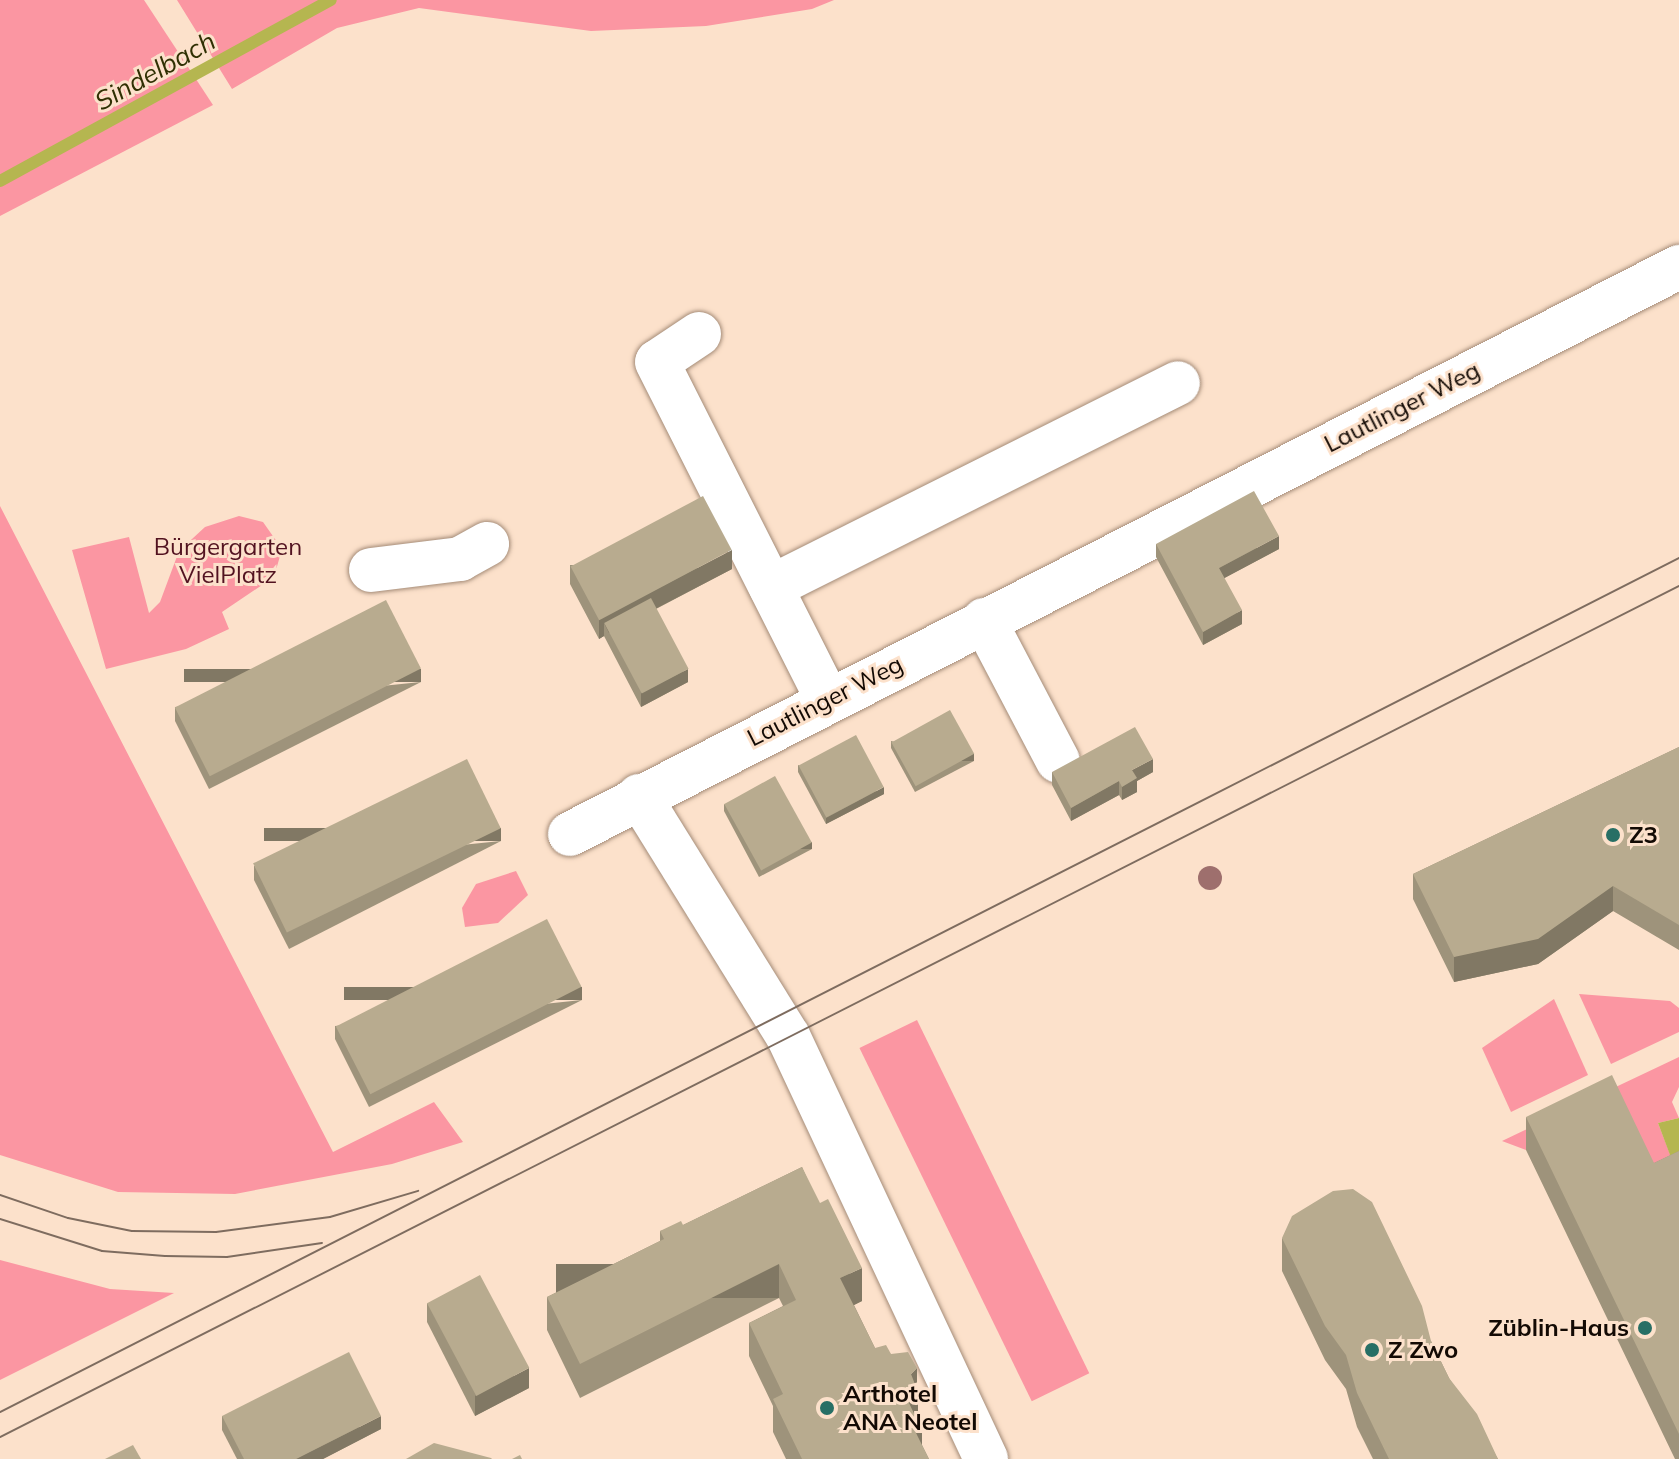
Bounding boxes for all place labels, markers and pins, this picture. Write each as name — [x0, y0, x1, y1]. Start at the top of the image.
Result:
place label: Z3 — [1629, 821, 1658, 849]
marker: Z3 — [1604, 826, 1622, 844]
place label: Züblin-Haus — [1488, 1314, 1629, 1342]
marker: Züblin-Haus — [1636, 1319, 1654, 1337]
place label: Z Zwo — [1388, 1336, 1458, 1364]
marker: Z Zwo — [1363, 1341, 1381, 1359]
place label: Arthotel ANA Neotel — [843, 1380, 977, 1436]
marker: Arthotel ANA Neotel — [818, 1399, 836, 1417]

